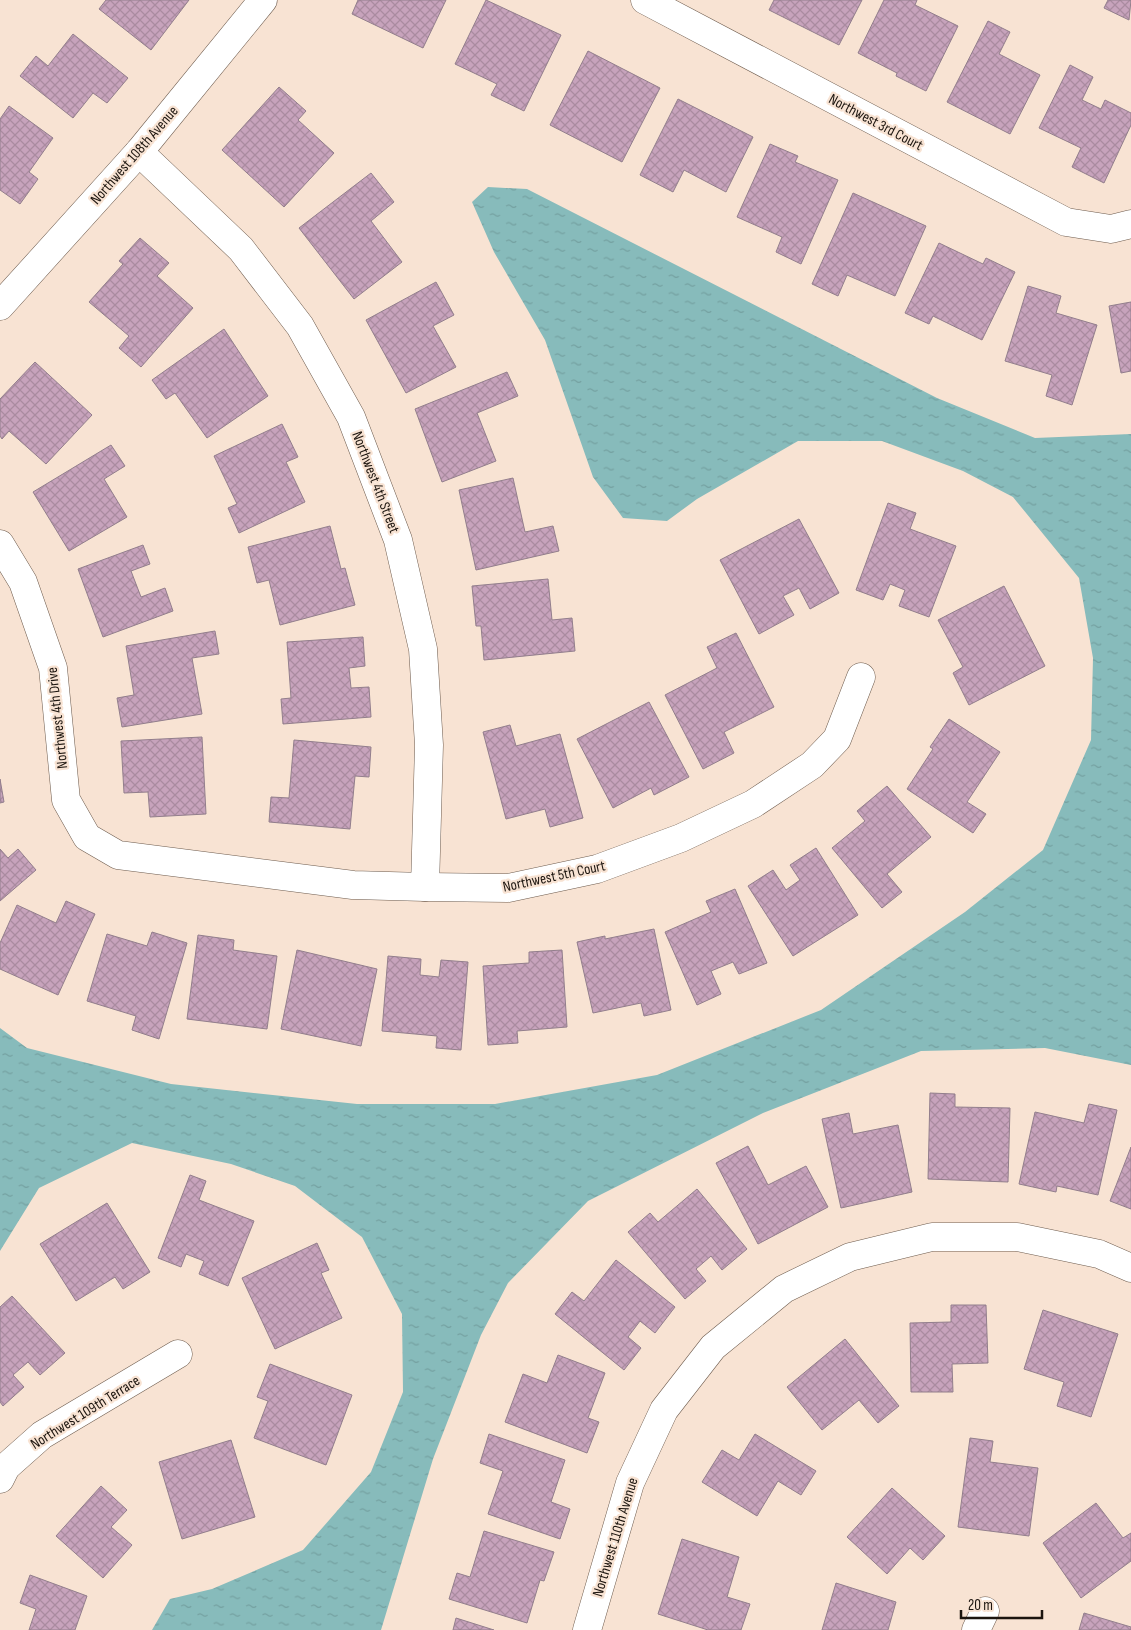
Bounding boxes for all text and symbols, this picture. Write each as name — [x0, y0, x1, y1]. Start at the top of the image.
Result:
street label: Northwest 3rd Court — [825, 90, 926, 155]
street label: Northwest 108th Avenue — [86, 102, 182, 209]
street label: Northwest 4th Street — [347, 429, 404, 536]
street label: Northwest 4th Drive — [43, 666, 72, 770]
street label: Northwest 5th Court — [501, 856, 607, 897]
street label: Northwest 109th Terrace — [27, 1371, 143, 1454]
street label: Northwest 110th Avenue — [588, 1475, 643, 1599]
scale bar — [961, 1588, 1042, 1620]
text: 20 m — [968, 1596, 993, 1615]

